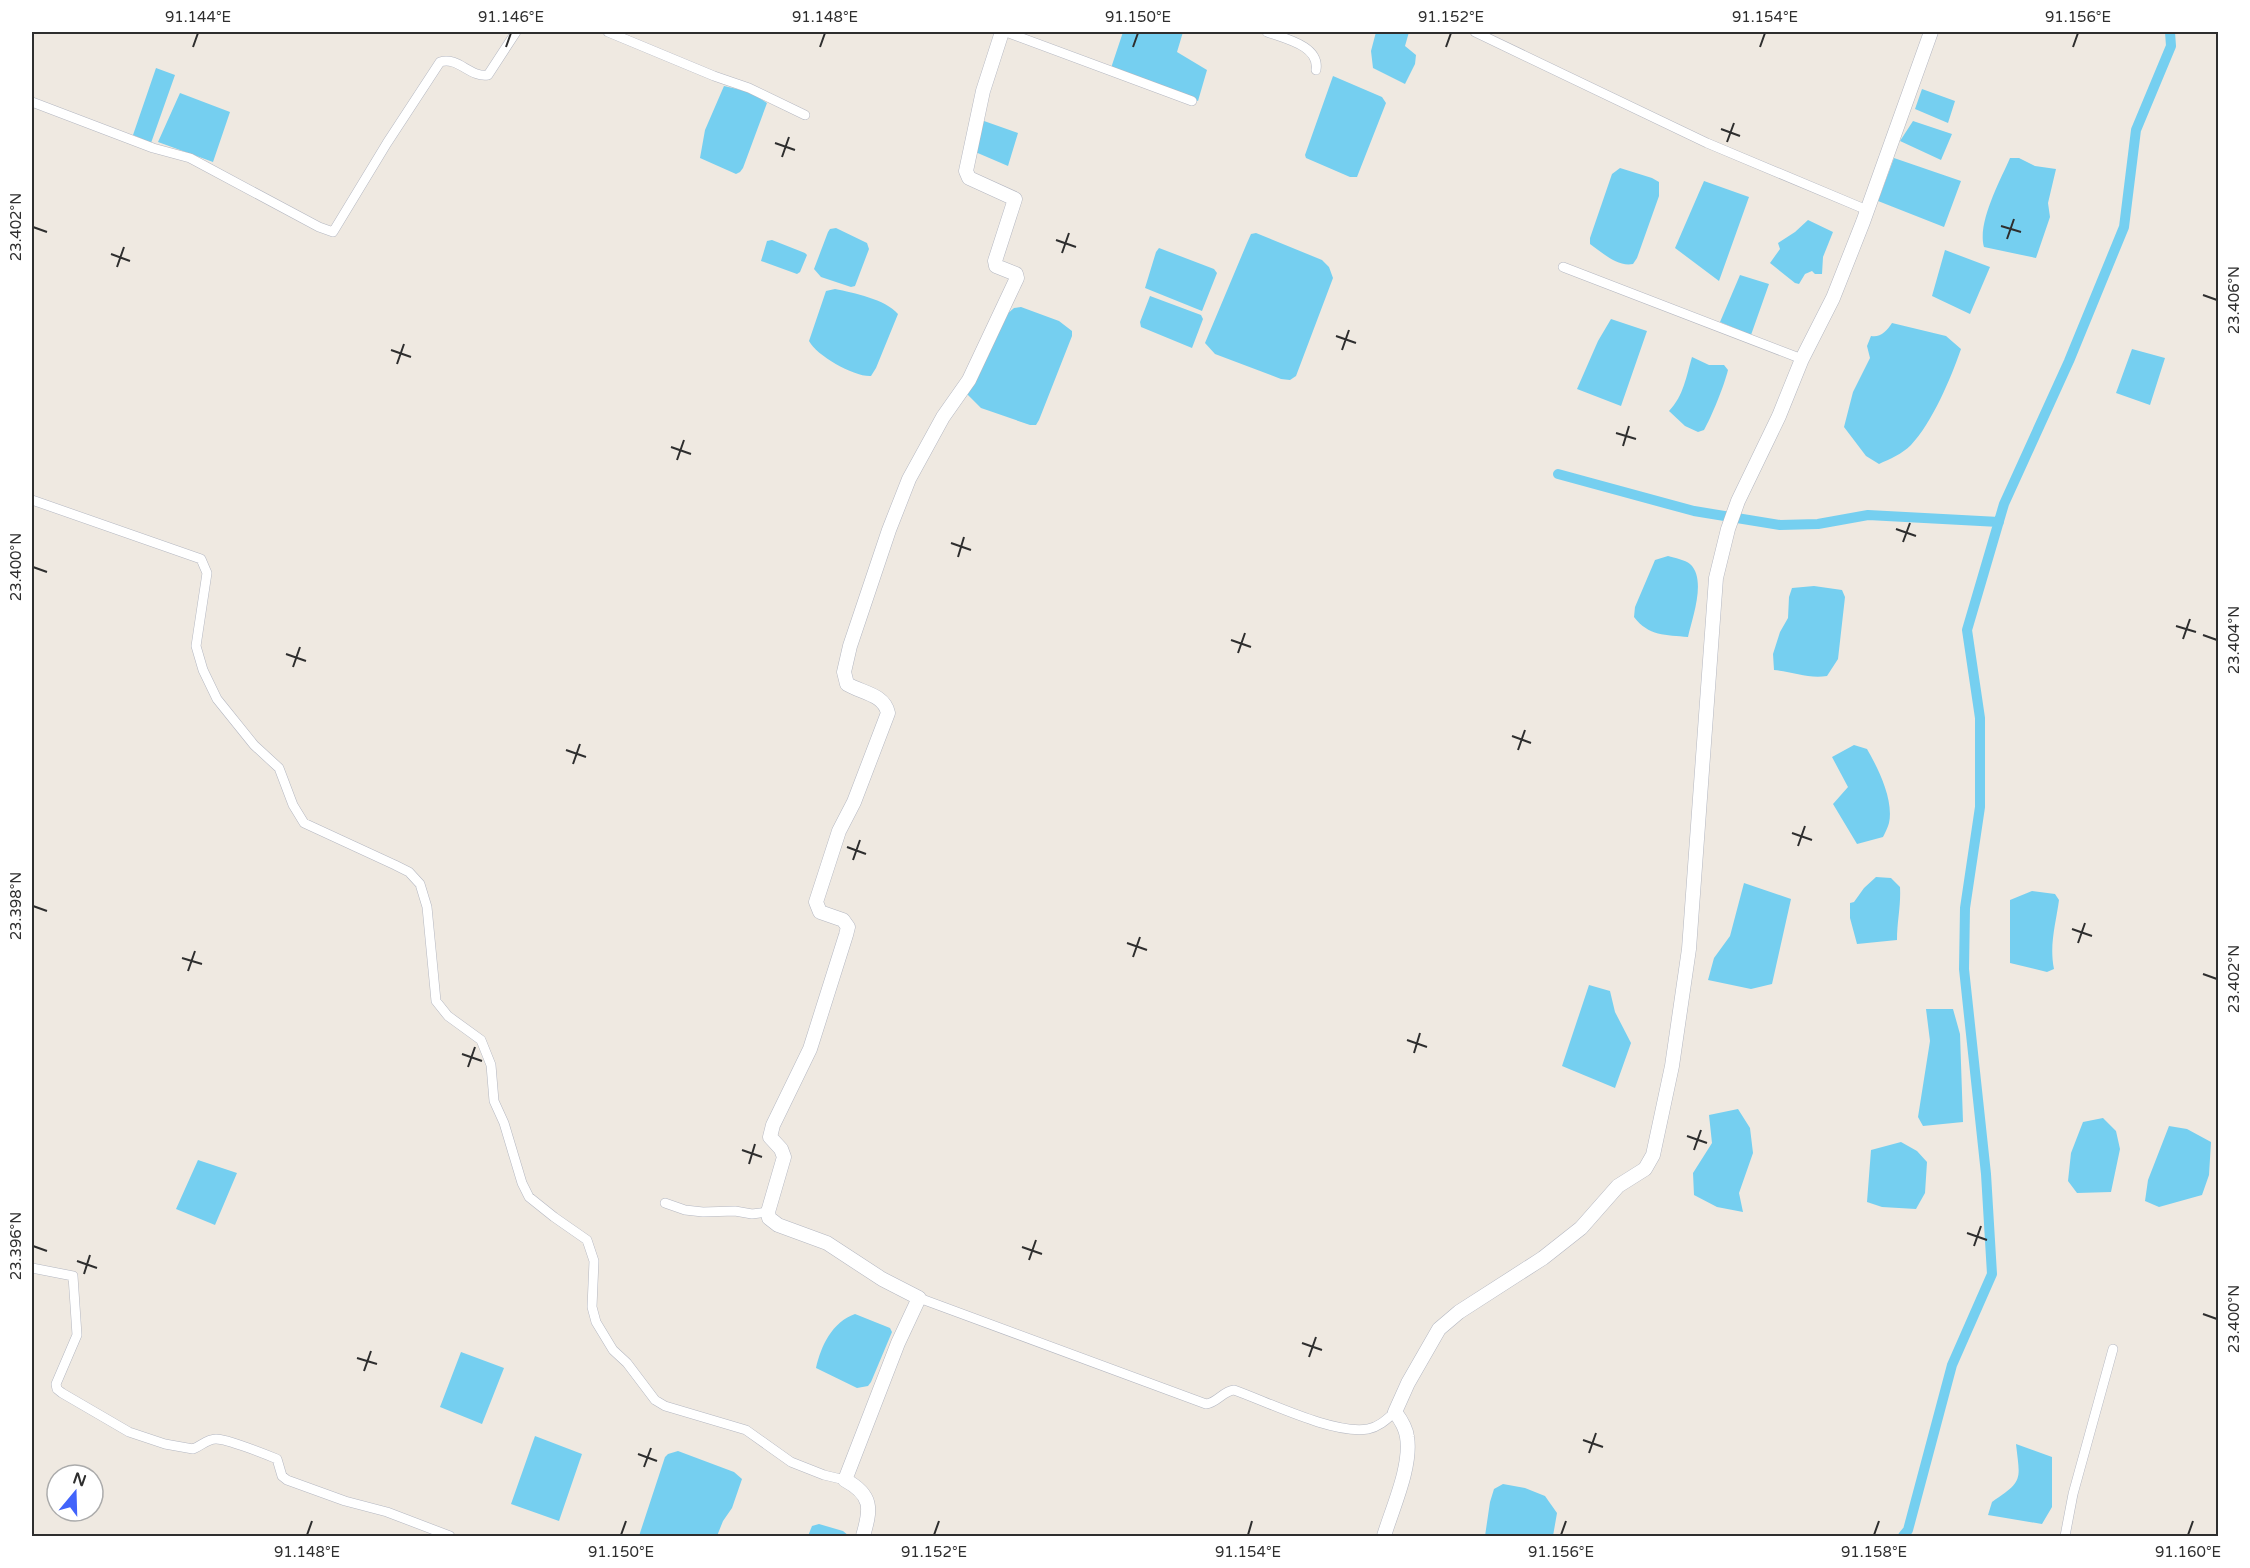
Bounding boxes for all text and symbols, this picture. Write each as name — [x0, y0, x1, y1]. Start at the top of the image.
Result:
text: 91.144°E — [165, 8, 231, 26]
text: 91.146°E — [478, 8, 544, 26]
text: 91.148°E — [792, 8, 858, 26]
text: 91.150°E — [1105, 8, 1171, 26]
text: 91.152°E — [1418, 8, 1484, 26]
text: 91.154°E — [1732, 8, 1798, 26]
text: 91.156°E — [2045, 8, 2111, 26]
text: 23.402°N — [7, 193, 25, 261]
text: 23.406°N — [2225, 266, 2243, 334]
text: 23.400°N — [7, 533, 25, 601]
text: 23.404°N — [2225, 606, 2243, 674]
text: 23.398°N — [7, 872, 25, 940]
text: 23.402°N — [2225, 945, 2243, 1013]
text: 23.396°N — [7, 1212, 25, 1280]
text: 23.400°N — [2225, 1285, 2243, 1353]
north arrow — [45, 1463, 105, 1523]
text: N — [70, 1468, 89, 1491]
text: 91.148°E — [274, 1543, 340, 1561]
text: 91.150°E — [588, 1543, 654, 1561]
text: 91.152°E — [901, 1543, 967, 1561]
text: 91.154°E — [1215, 1543, 1281, 1561]
text: 91.156°E — [1528, 1543, 1594, 1561]
text: 91.158°E — [1841, 1543, 1907, 1561]
text: 91.160°E — [2155, 1543, 2221, 1561]

